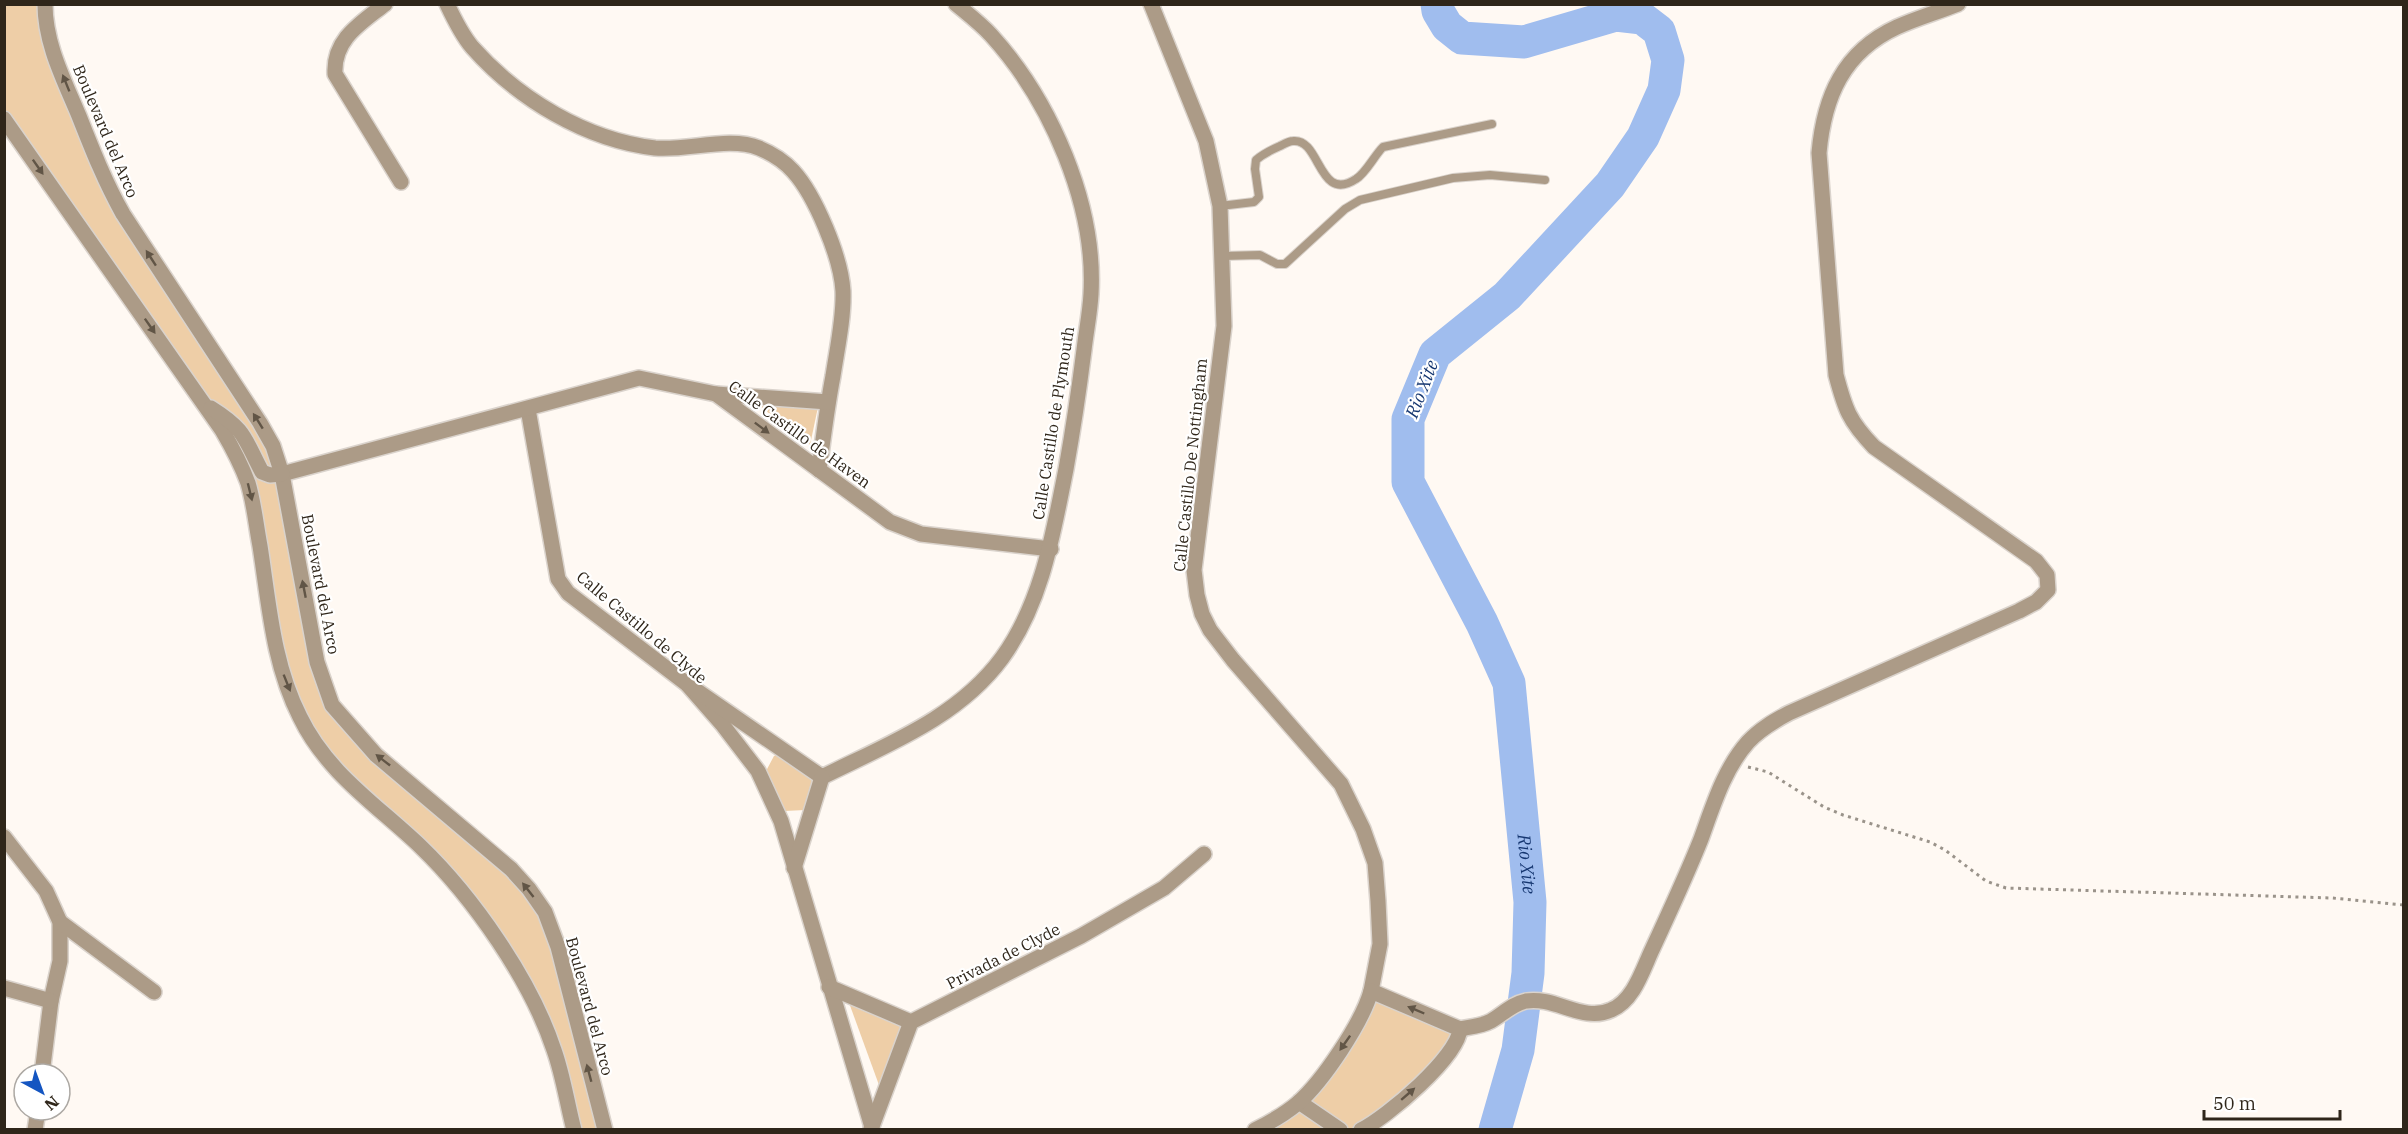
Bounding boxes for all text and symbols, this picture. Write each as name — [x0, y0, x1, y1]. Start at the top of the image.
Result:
street label: Boulevard del Arco — [69, 61, 143, 201]
one-way arrow — [60, 74, 70, 92]
one-way arrow — [32, 158, 44, 174]
one-way arrow — [146, 250, 157, 266]
one-way arrow — [144, 318, 156, 334]
street label: Calle Castillo de Plymouth — [1028, 325, 1078, 521]
street label: Calle Castillo De Nottingham — [1169, 357, 1211, 573]
water label: Rio Xite — [1400, 357, 1443, 422]
street label: Calle Castillo de Haven — [725, 376, 875, 492]
one-way arrow — [253, 413, 264, 429]
one-way arrow — [755, 422, 770, 434]
one-way arrow — [245, 483, 255, 502]
street label: Boulevard del Arco — [298, 512, 344, 656]
street label: Calle Castillo de Clyde — [573, 566, 711, 688]
one-way arrow — [299, 579, 308, 598]
one-way arrow — [282, 675, 292, 693]
one-way arrow — [376, 754, 391, 766]
water label: Rio Xite — [1512, 832, 1541, 895]
one-way arrow — [523, 882, 535, 897]
street label: Privada de Clyde — [943, 919, 1063, 993]
street label: Boulevard del Arco — [562, 935, 618, 1077]
one-way arrow — [1406, 1005, 1424, 1015]
one-way arrow — [1339, 1034, 1351, 1050]
north arrow — [12, 1062, 72, 1122]
one-way arrow — [584, 1064, 593, 1082]
scale bar — [2204, 1083, 2340, 1121]
one-way arrow — [1400, 1088, 1415, 1101]
text: N — [41, 1092, 63, 1115]
text: 50 m — [2213, 1092, 2256, 1115]

